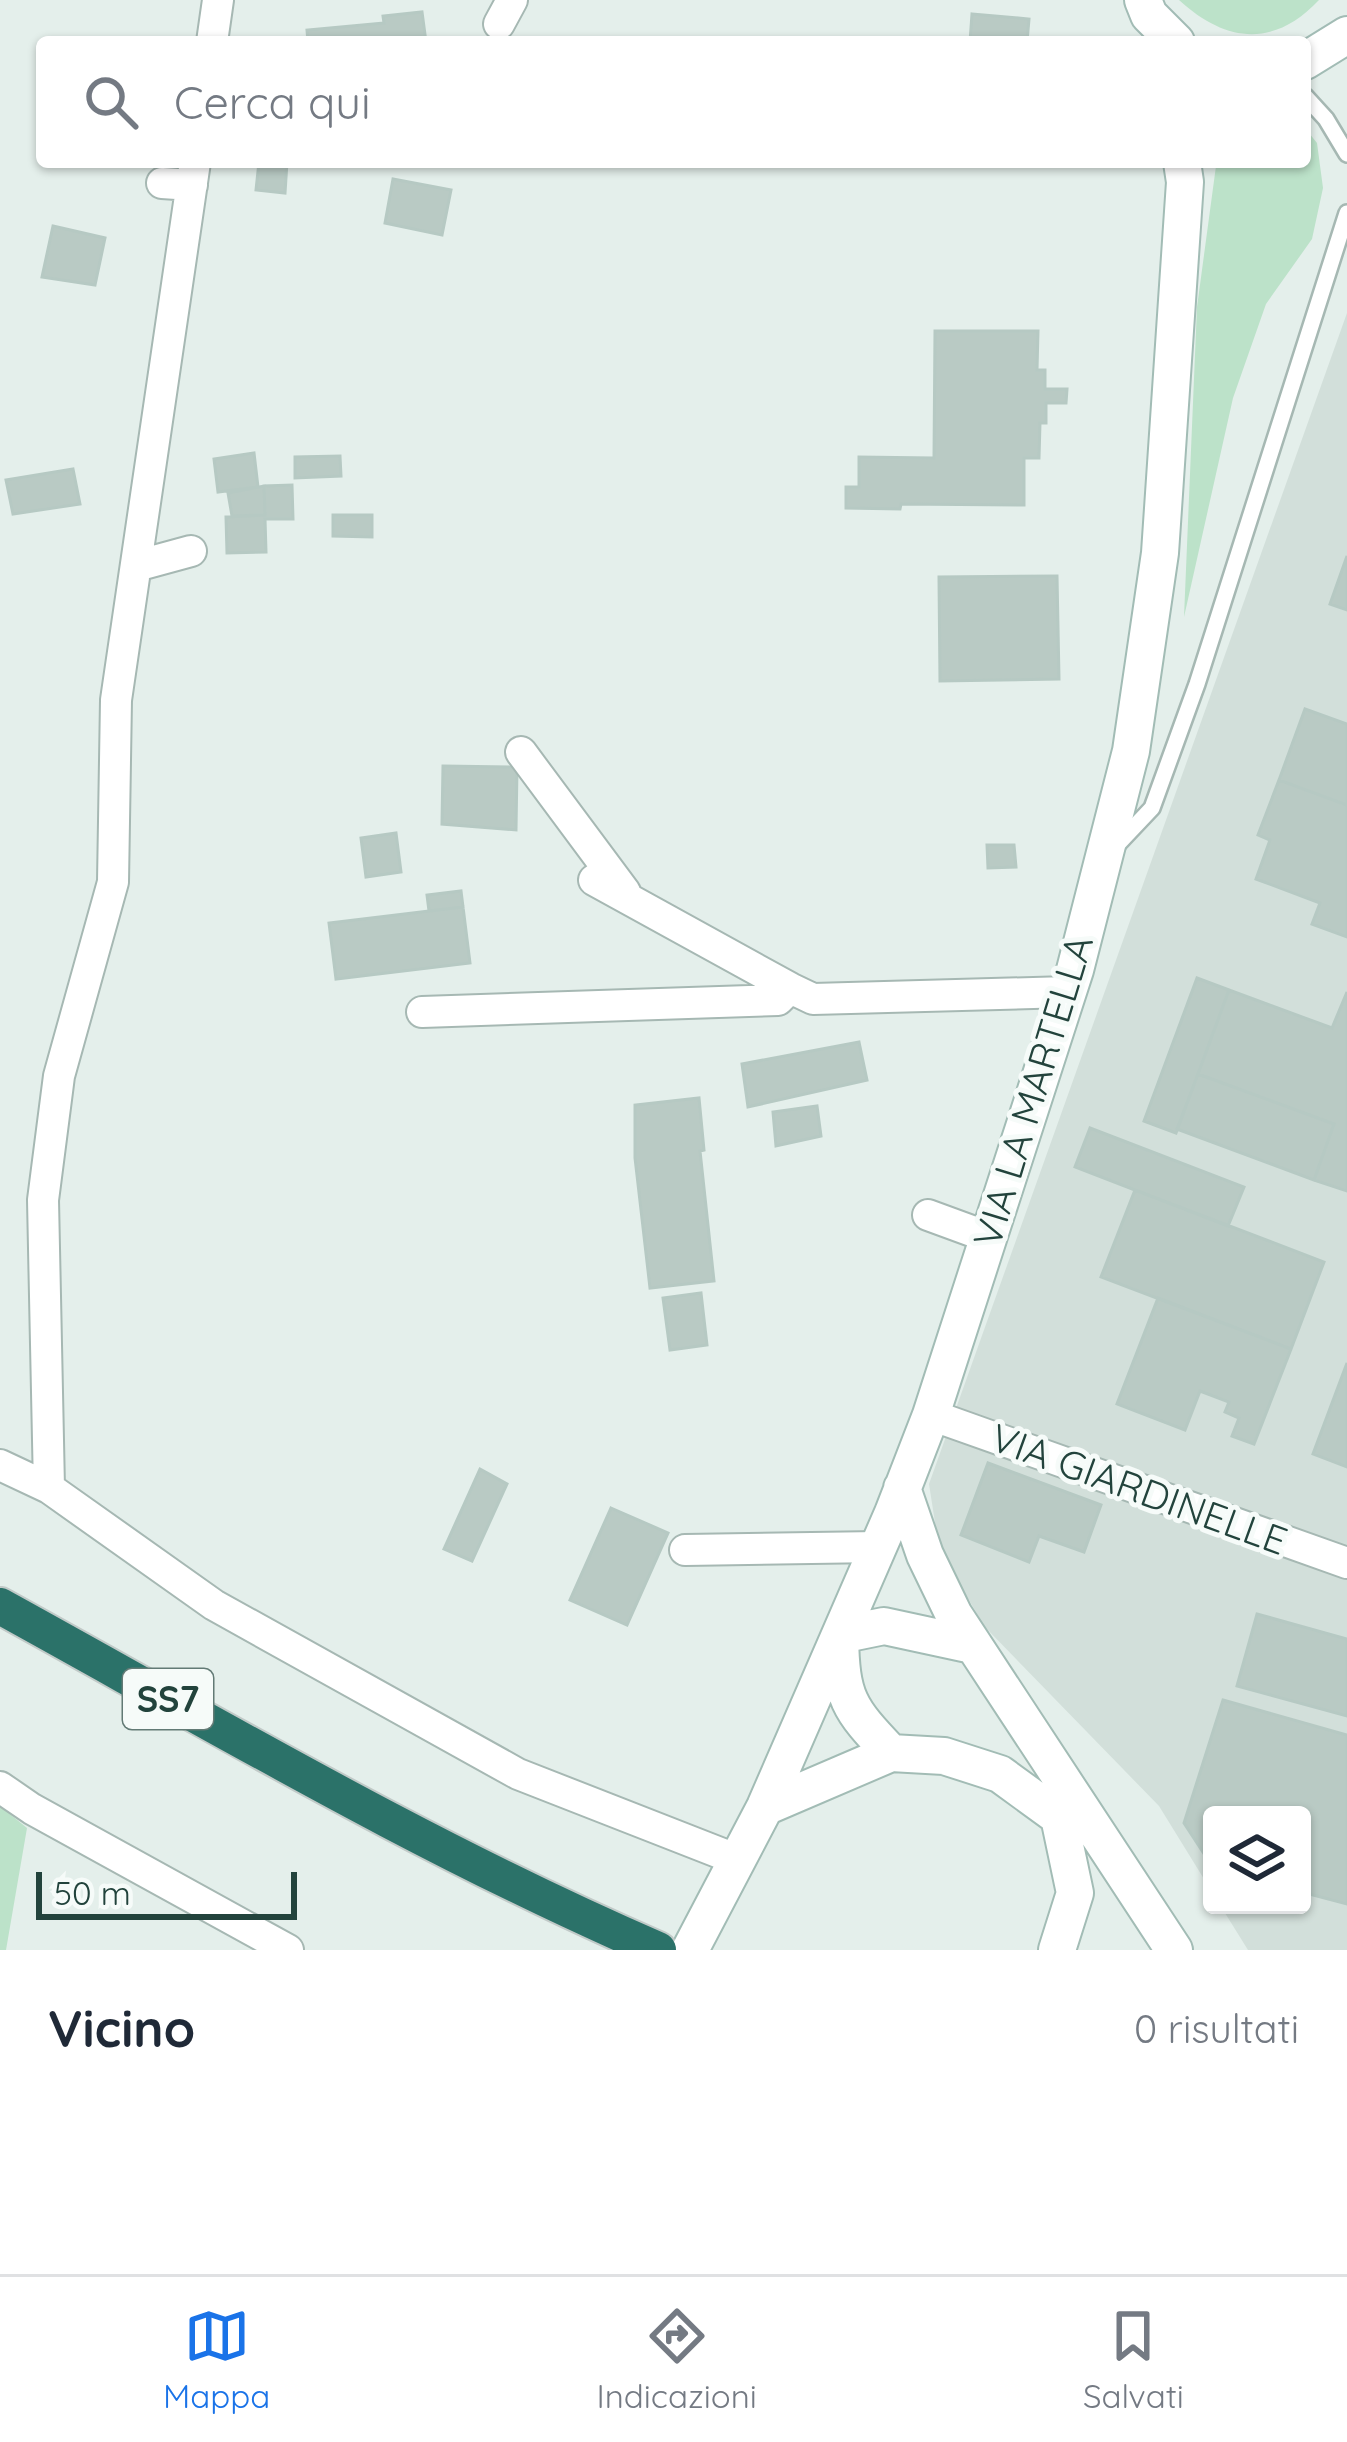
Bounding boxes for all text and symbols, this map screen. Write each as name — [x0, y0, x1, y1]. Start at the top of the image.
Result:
search box — [36, 36, 1311, 168]
icon: search — [78, 69, 144, 135]
text: Cerca qui — [174, 74, 371, 130]
street label: VIA LA MARTELLA — [962, 929, 1103, 1253]
street label: VIA GIARDINELLE — [984, 1412, 1294, 1565]
road number: SS7 — [123, 1669, 213, 1729]
map controls — [1203, 1806, 1311, 1914]
button: layers — [1203, 1806, 1311, 1914]
scale bar — [36, 1866, 297, 1919]
text: 50 m — [54, 1872, 131, 1913]
text: Vicino — [48, 1996, 195, 2060]
text: 0 risultati — [1134, 2004, 1299, 2053]
tab: Mappa — [163, 2303, 270, 2416]
tab: Indicazioni — [596, 2303, 757, 2416]
tab: Salvati — [1083, 2303, 1184, 2416]

